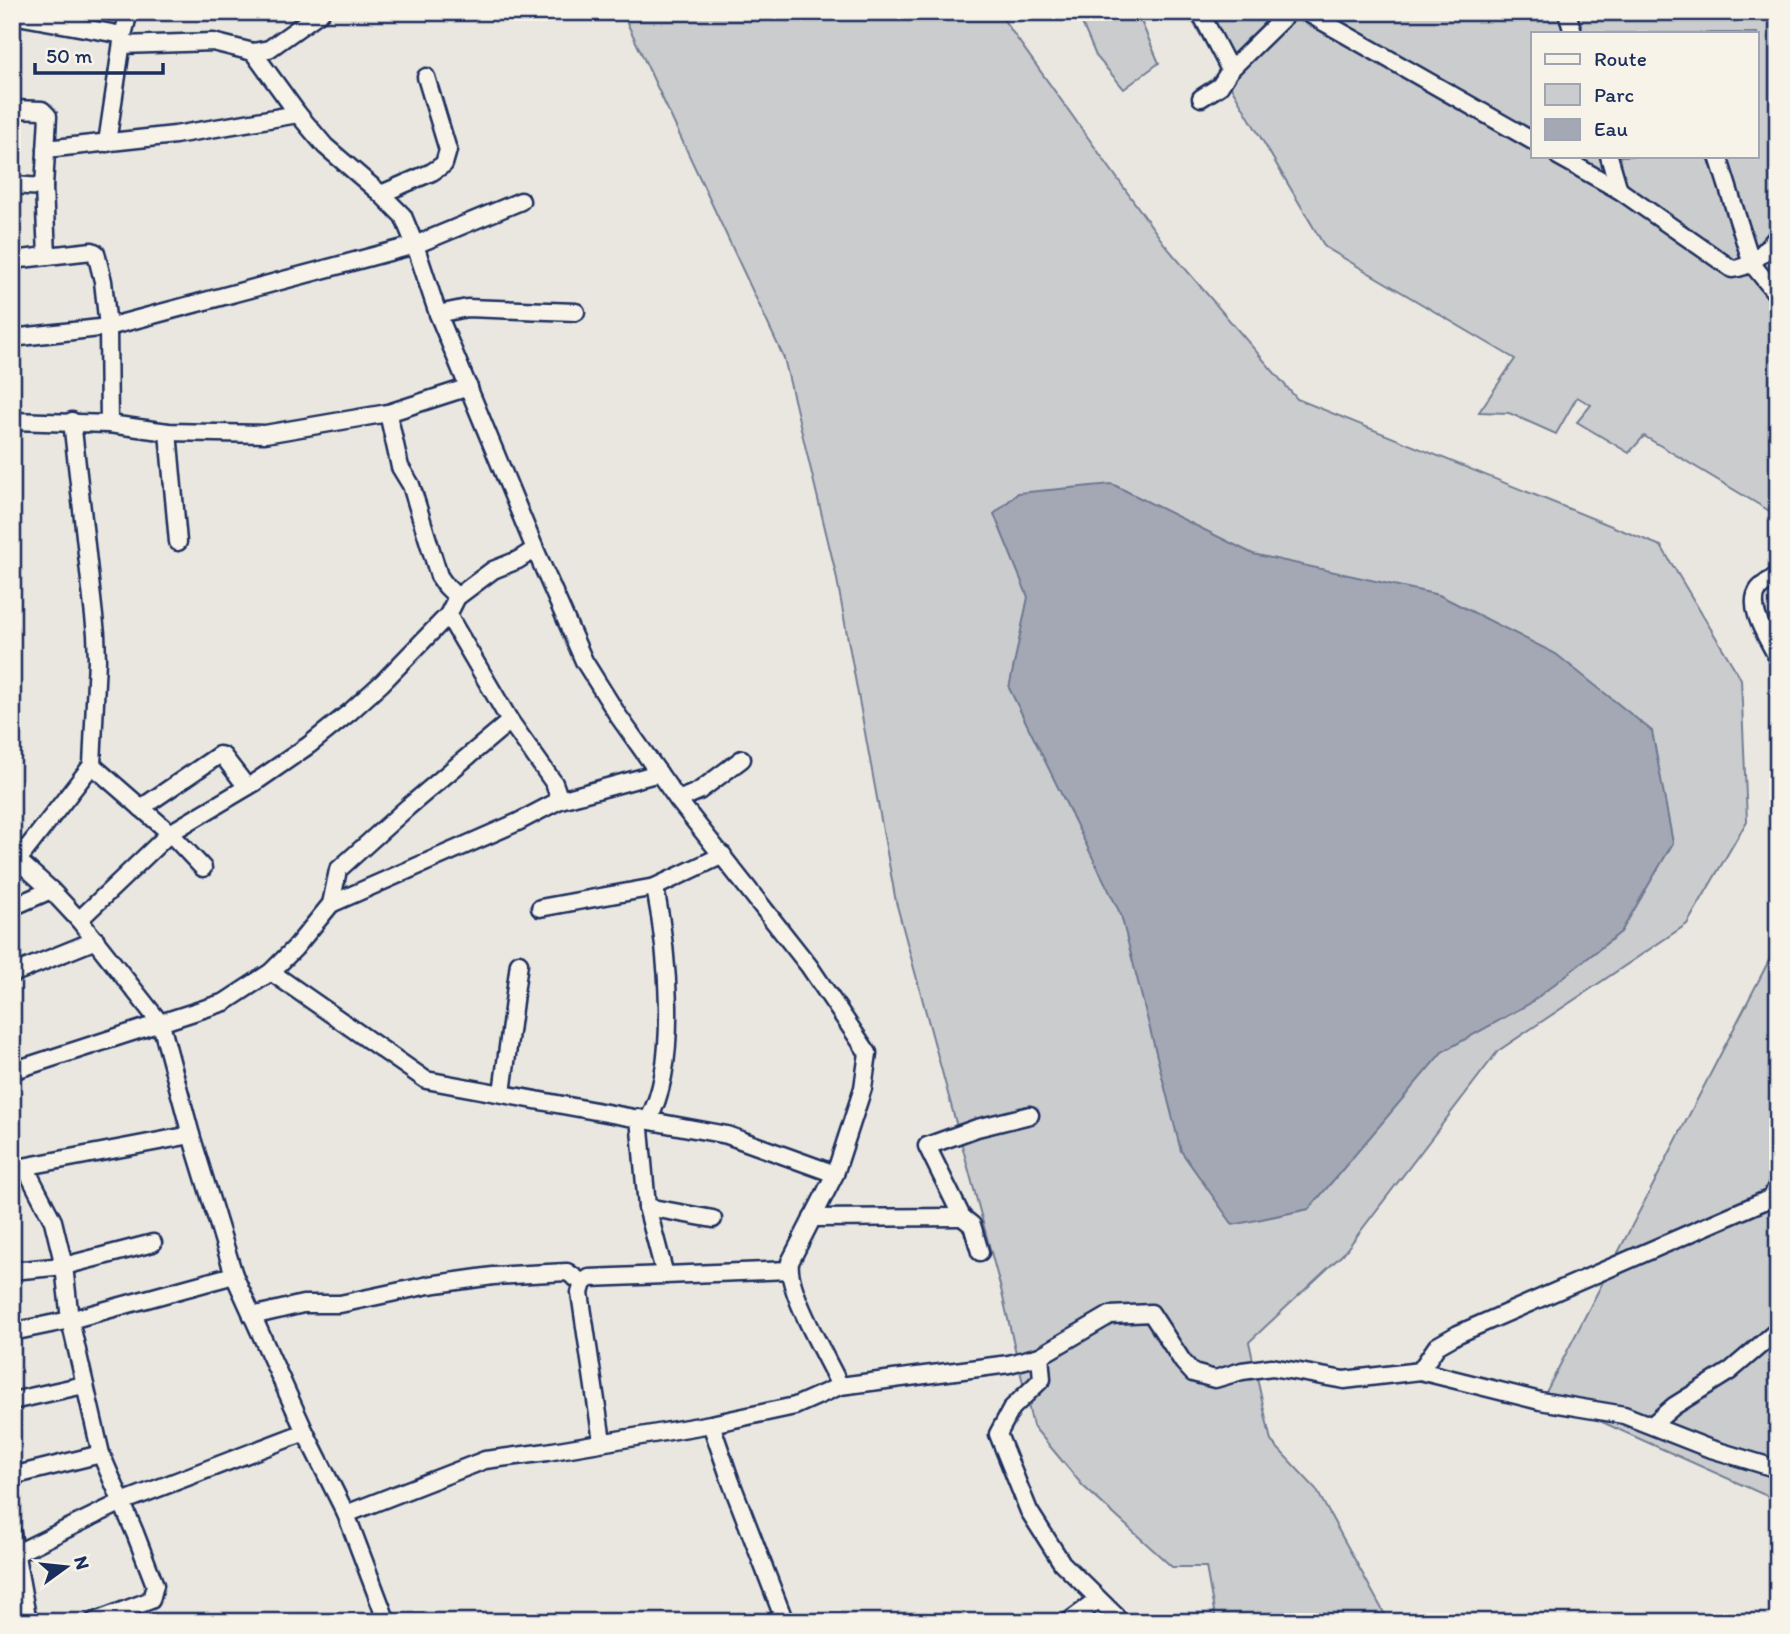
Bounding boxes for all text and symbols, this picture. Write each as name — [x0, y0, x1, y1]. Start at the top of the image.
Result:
scale bar — [35, 32, 163, 76]
legend — [1531, 32, 1758, 158]
text: 50 m — [46, 43, 93, 68]
text: Route — [1594, 46, 1647, 71]
text: Parc — [1594, 82, 1634, 107]
text: Eau — [1594, 116, 1628, 141]
north arrow — [32, 1532, 102, 1602]
text: N — [69, 1554, 95, 1572]

